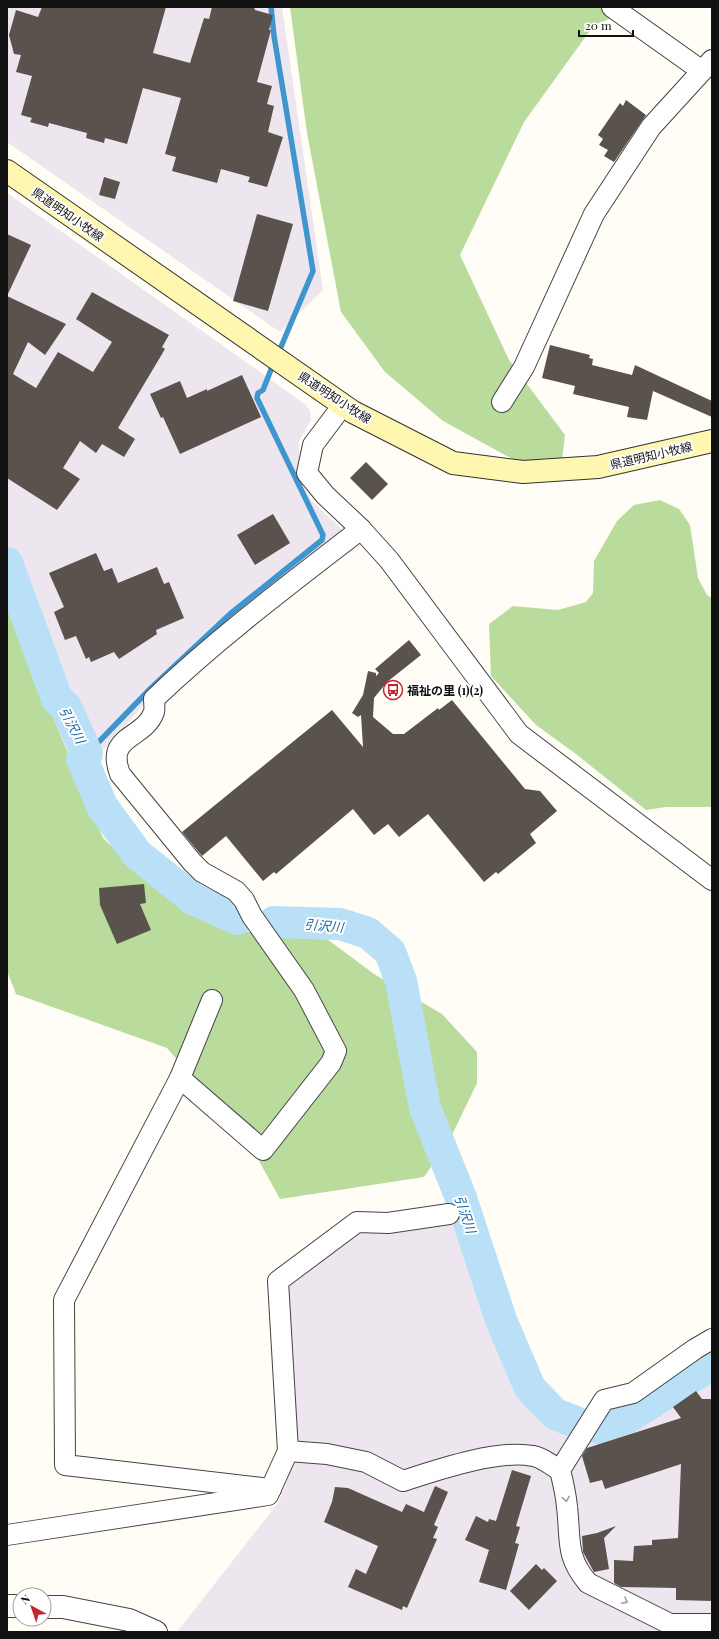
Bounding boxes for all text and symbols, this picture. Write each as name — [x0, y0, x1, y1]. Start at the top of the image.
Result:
scale bar — [579, 12, 633, 38]
text: 20 m — [585, 17, 612, 33]
street label: 県道明知小牧線 — [29, 183, 107, 245]
street label: 県道明知小牧線 — [295, 367, 375, 427]
street label: 県道明知小牧線 — [608, 438, 694, 472]
bus stop icon: 福祉の里 (1)(2) — [382, 679, 404, 701]
place label: 福祉の里 (1)(2) — [407, 682, 483, 698]
water label: 引沢川 — [56, 704, 91, 748]
water label: 引沢川 — [304, 915, 346, 935]
water label: 引沢川 — [452, 1193, 481, 1237]
one-way arrow — [561, 1496, 570, 1503]
north arrow — [12, 1587, 52, 1627]
text: N — [17, 1591, 33, 1607]
one-way arrow — [620, 1597, 628, 1604]

